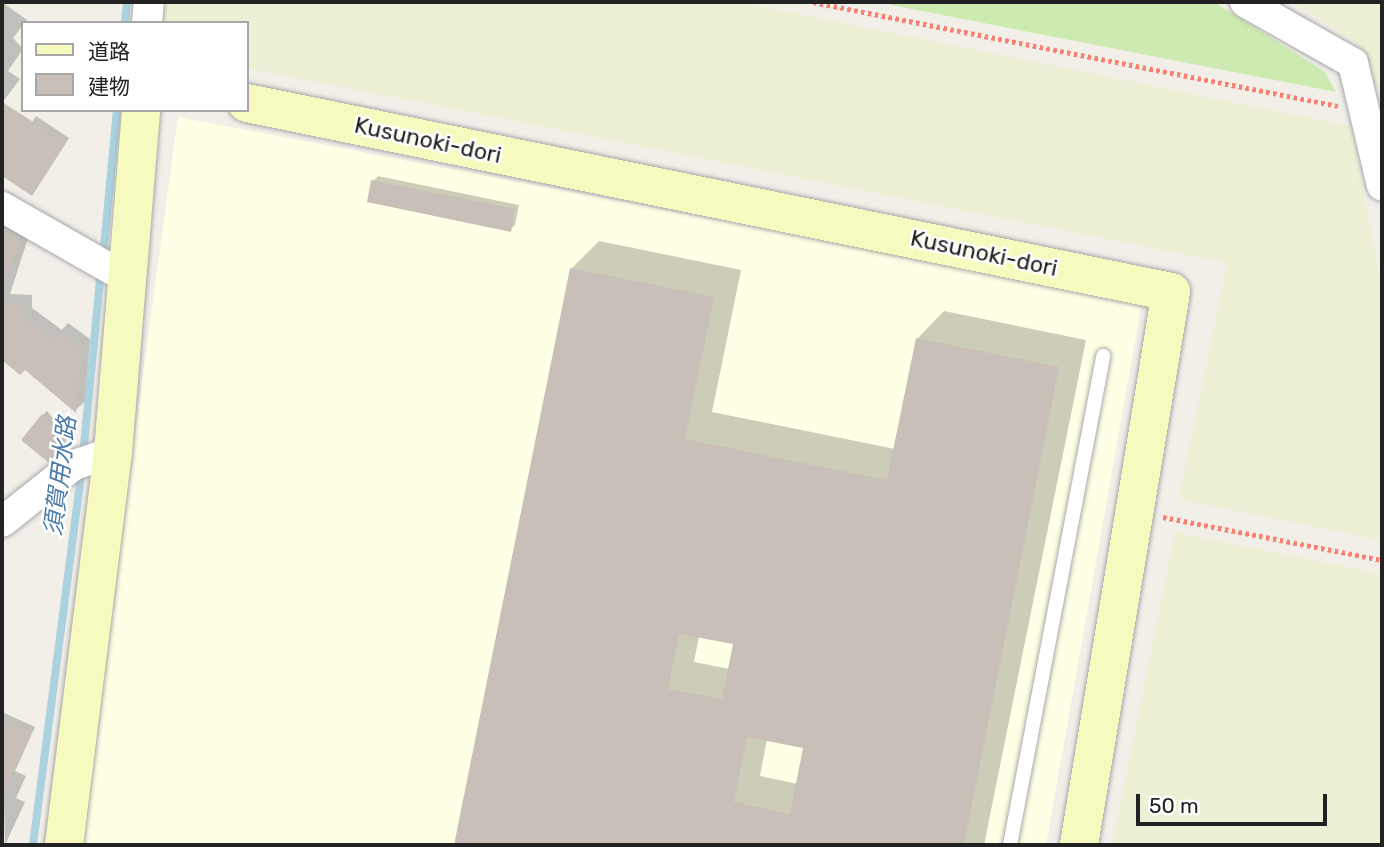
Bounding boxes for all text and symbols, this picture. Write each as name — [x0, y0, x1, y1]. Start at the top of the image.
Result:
legend — [21, 21, 248, 112]
text: 道路 — [88, 39, 130, 64]
text: 建物 — [88, 74, 130, 99]
street label: Kusunoki-dori — [352, 111, 504, 169]
street label: Kusunoki-dori — [908, 224, 1060, 282]
water label: 須賀用水路 — [39, 415, 83, 537]
scale bar — [1139, 780, 1330, 824]
text: 50 m — [1149, 793, 1199, 818]

